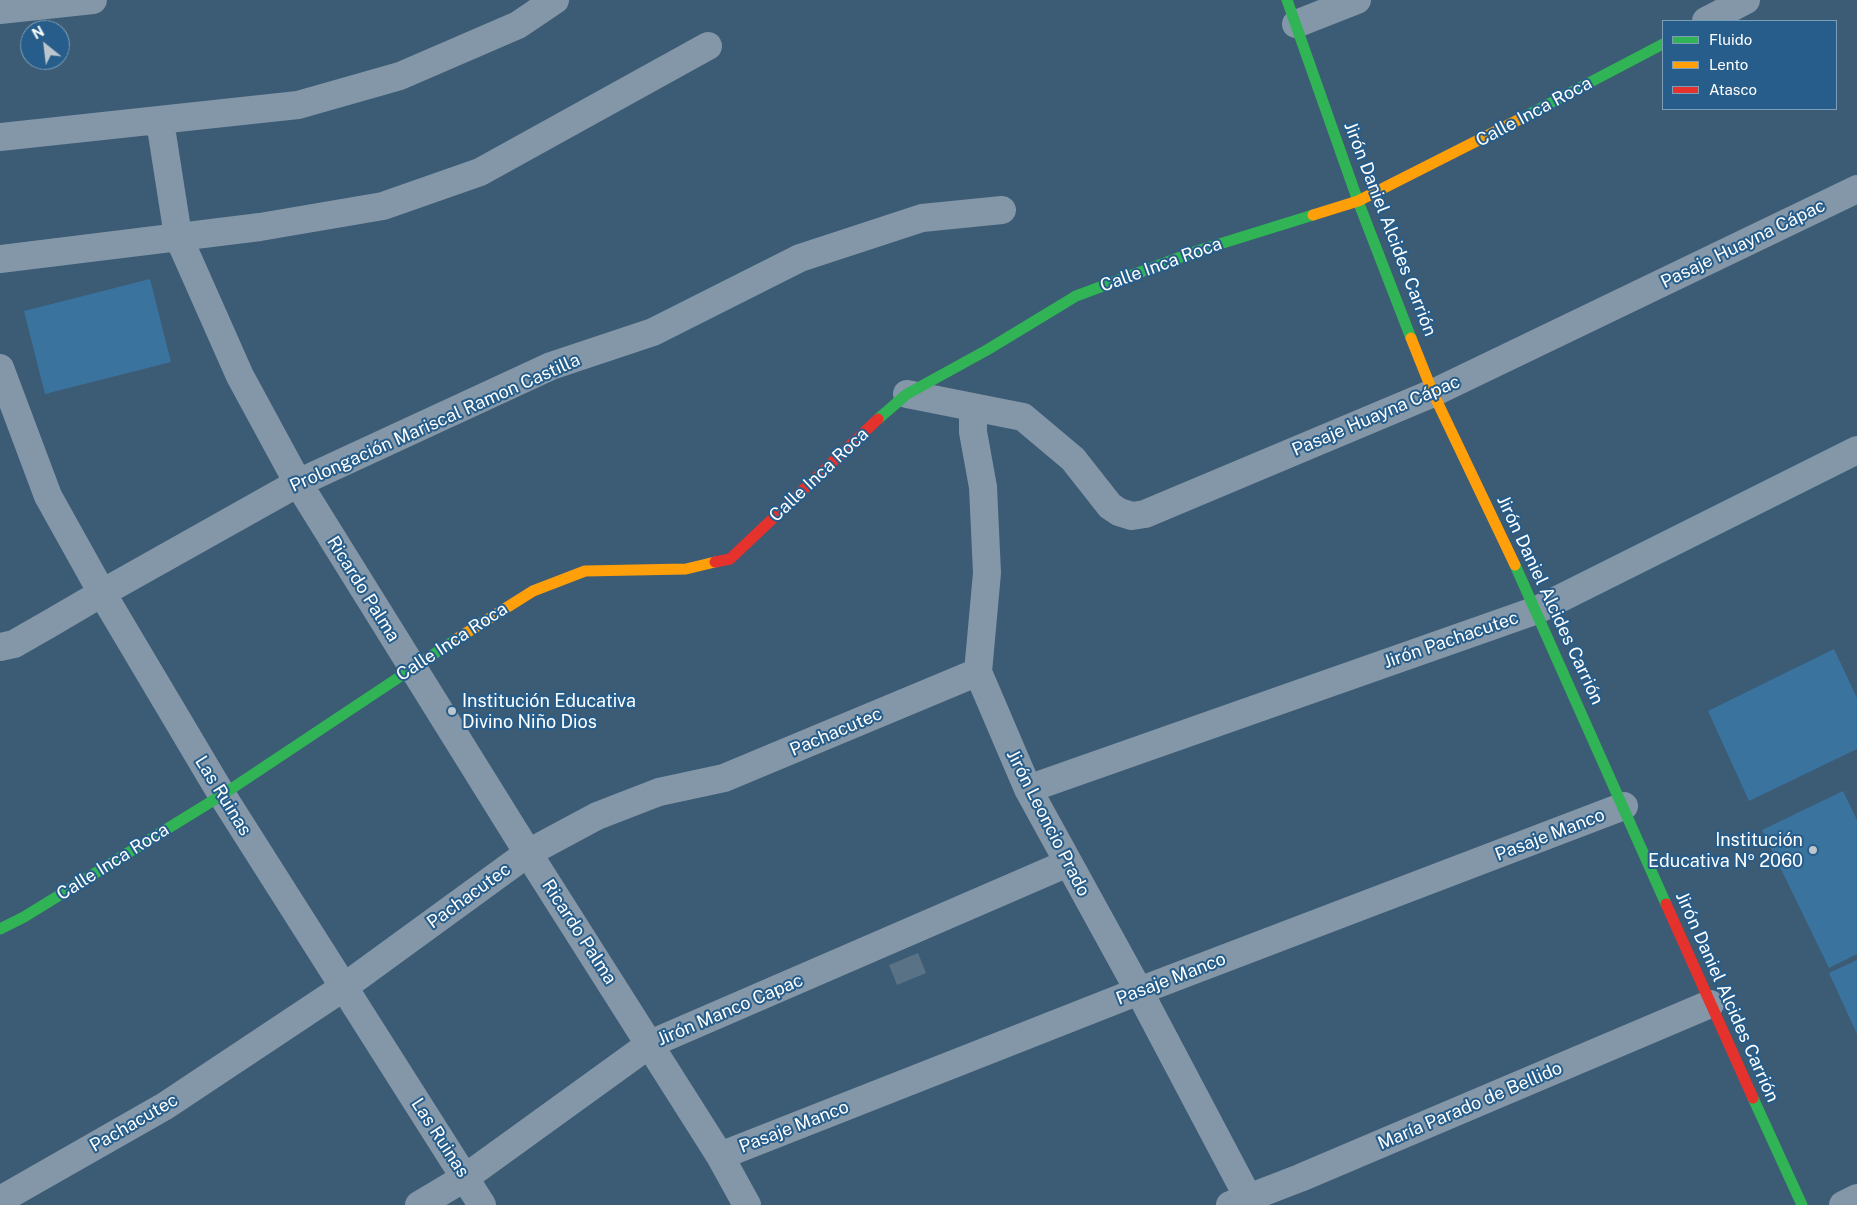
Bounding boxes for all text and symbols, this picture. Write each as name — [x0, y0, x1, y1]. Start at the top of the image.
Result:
north arrow — [20, 20, 70, 70]
legend — [1662, 20, 1837, 110]
text: N — [30, 23, 47, 42]
text: Fluido — [1709, 31, 1752, 48]
text: Lento — [1709, 56, 1748, 73]
street label: Calle Inca Roca — [1472, 72, 1596, 152]
text: Atasco — [1709, 81, 1757, 98]
street label: Jirón Daniel Alcides Carrión — [1339, 119, 1441, 339]
street label: Pasaje Huayna Cápac — [1657, 195, 1829, 293]
street label: Calle Inca Roca — [1097, 233, 1225, 297]
street label: Prolongación Mariscal Ramon Castilla — [286, 349, 584, 497]
street label: Pasaje Huayna Cápac — [1289, 371, 1463, 461]
street label: Calle Inca Roca — [765, 423, 873, 527]
street label: Jirón Daniel Alcides Carrión — [1492, 492, 1608, 708]
street label: Ricardo Palma — [322, 532, 404, 646]
street label: Calle Inca Roca — [392, 598, 512, 686]
street label: Jirón Pachacutec — [1381, 607, 1521, 673]
place label: Institución Educativa Divino Niño Dios — [462, 690, 636, 732]
street label: Pachacutec — [787, 703, 885, 761]
marker: Institución Educativa Divino Niño Dios — [446, 705, 458, 717]
street label: Jirón Leoncio Prado — [1002, 746, 1094, 900]
street label: Las Ruinas — [190, 752, 256, 840]
street label: Pasaje Manco — [1492, 804, 1608, 866]
street label: Calle Inca Roca — [53, 819, 173, 905]
place label: Institución Educativa Nº 2060 — [1648, 829, 1803, 872]
marker: Institución Educativa Nº 2060 — [1807, 844, 1819, 856]
street label: Pachacutec — [423, 858, 515, 934]
street label: Ricardo Palma — [537, 876, 621, 988]
street label: Jirón Daniel Alcides Carrión — [1671, 888, 1783, 1106]
street label: Pasaje Manco — [1113, 948, 1229, 1010]
street label: Jirón Manco Capac — [654, 969, 806, 1051]
street label: María Parado de Bellido — [1375, 1057, 1565, 1155]
street label: Pachacutec — [86, 1089, 182, 1157]
street label: Las Ruinas — [406, 1094, 474, 1182]
street label: Pasaje Manco — [736, 1096, 852, 1158]

